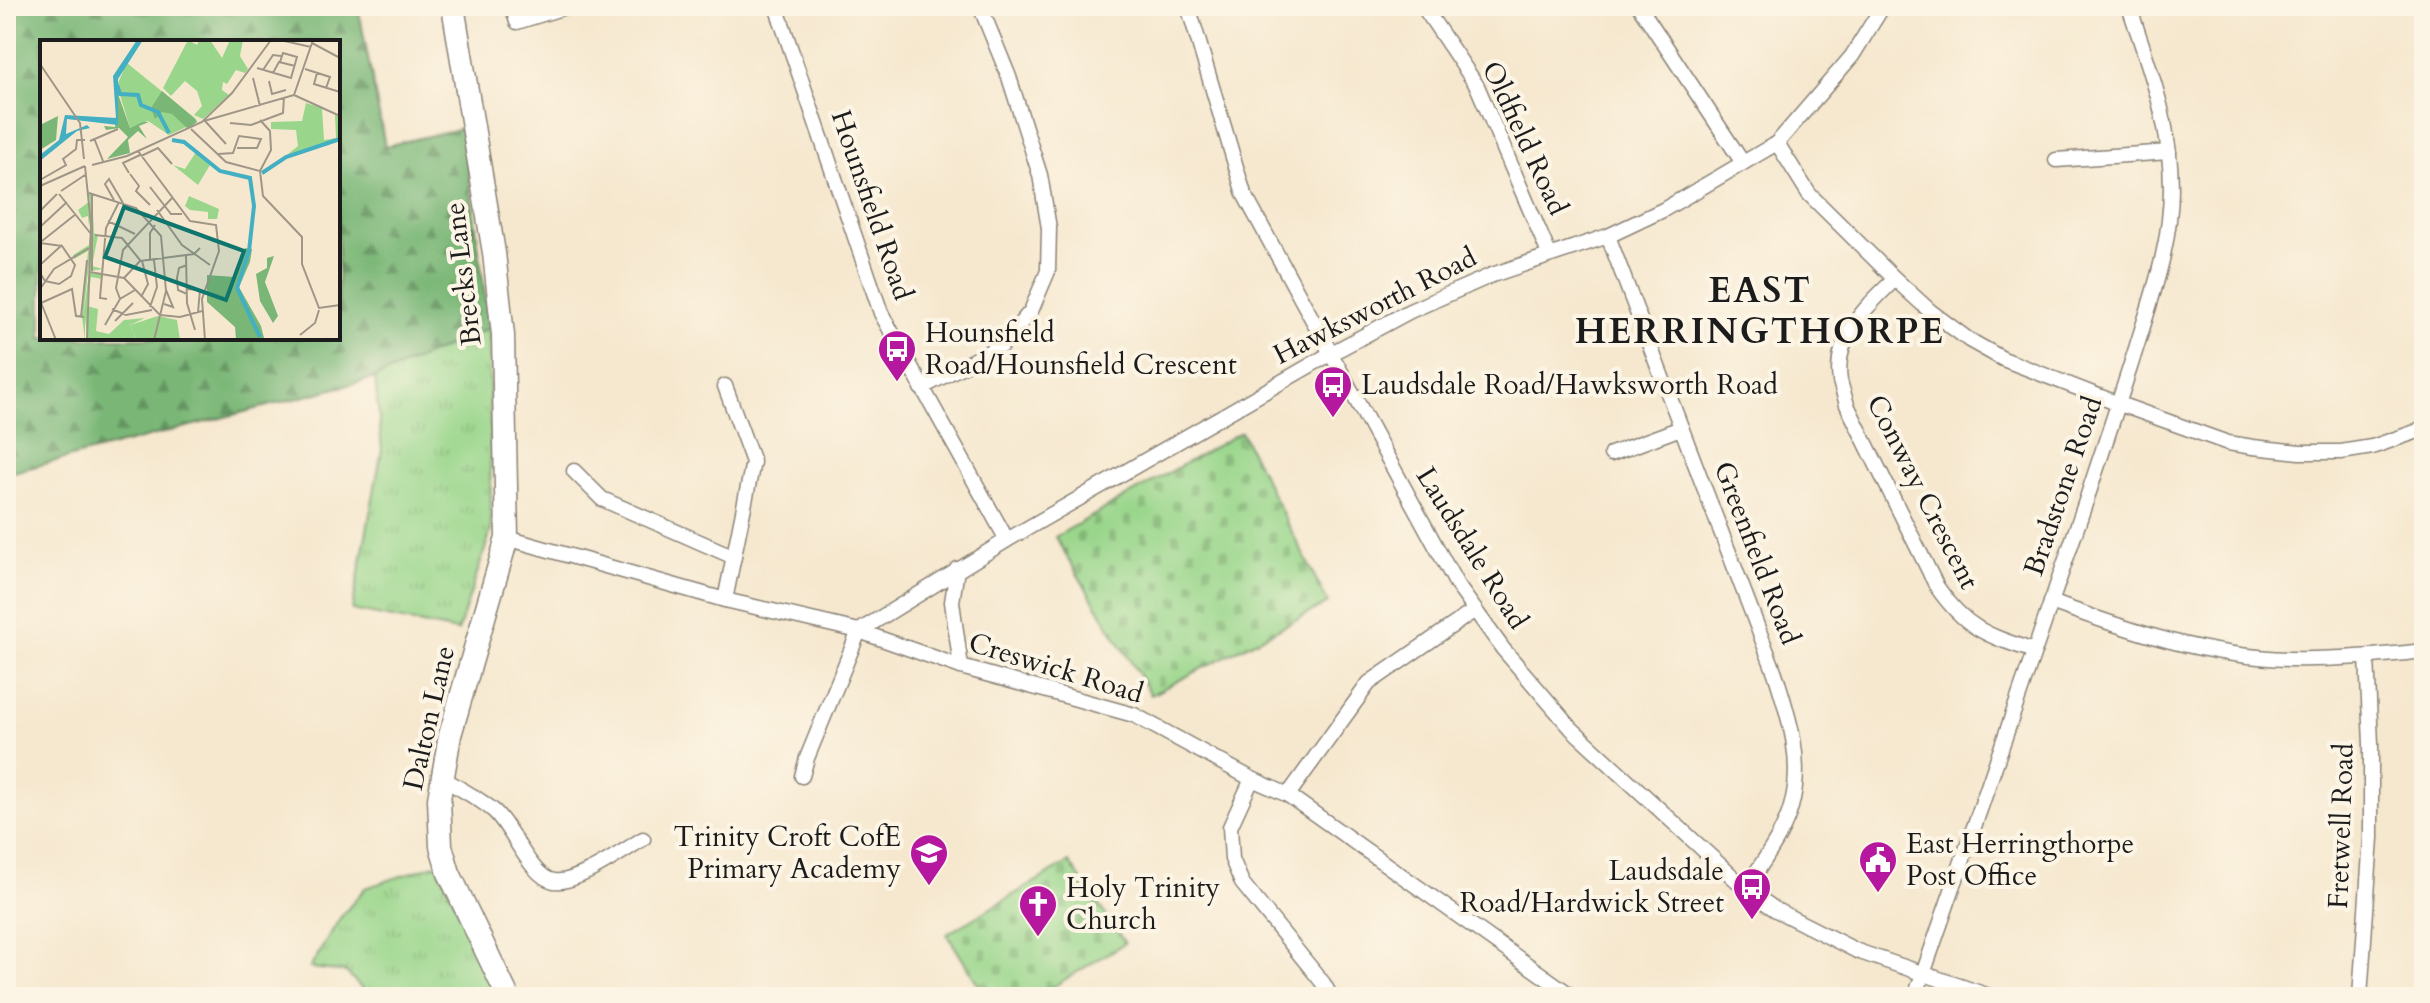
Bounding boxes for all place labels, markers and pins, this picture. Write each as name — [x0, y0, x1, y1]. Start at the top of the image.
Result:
place label: Hounsfield Road/Hounsfield Crescent — [925, 314, 1237, 384]
bus stop icon: Hounsfield Road/Hounsfield Crescent — [876, 328, 918, 383]
bus stop icon: Laudsdale Road/Hawksworth Road — [1312, 364, 1354, 419]
place label: Laudsdale Road/Hawksworth Road — [1361, 366, 1778, 404]
place label: Trinity Croft CofE Primary Academy — [673, 818, 901, 888]
place label: East Herringthorpe Post Office — [1906, 825, 2134, 895]
school or university icon: Trinity Croft CofE Primary Academy — [908, 832, 950, 887]
public building icon: East Herringthorpe Post Office — [1857, 839, 1899, 894]
place label: Laudsdale Road/Hardwick Street — [1460, 852, 1724, 922]
bus stop icon: Laudsdale Road/Hardwick Street — [1731, 866, 1773, 921]
place label: Holy Trinity Church — [1066, 869, 1220, 939]
church icon: Holy Trinity Church — [1017, 883, 1059, 938]

